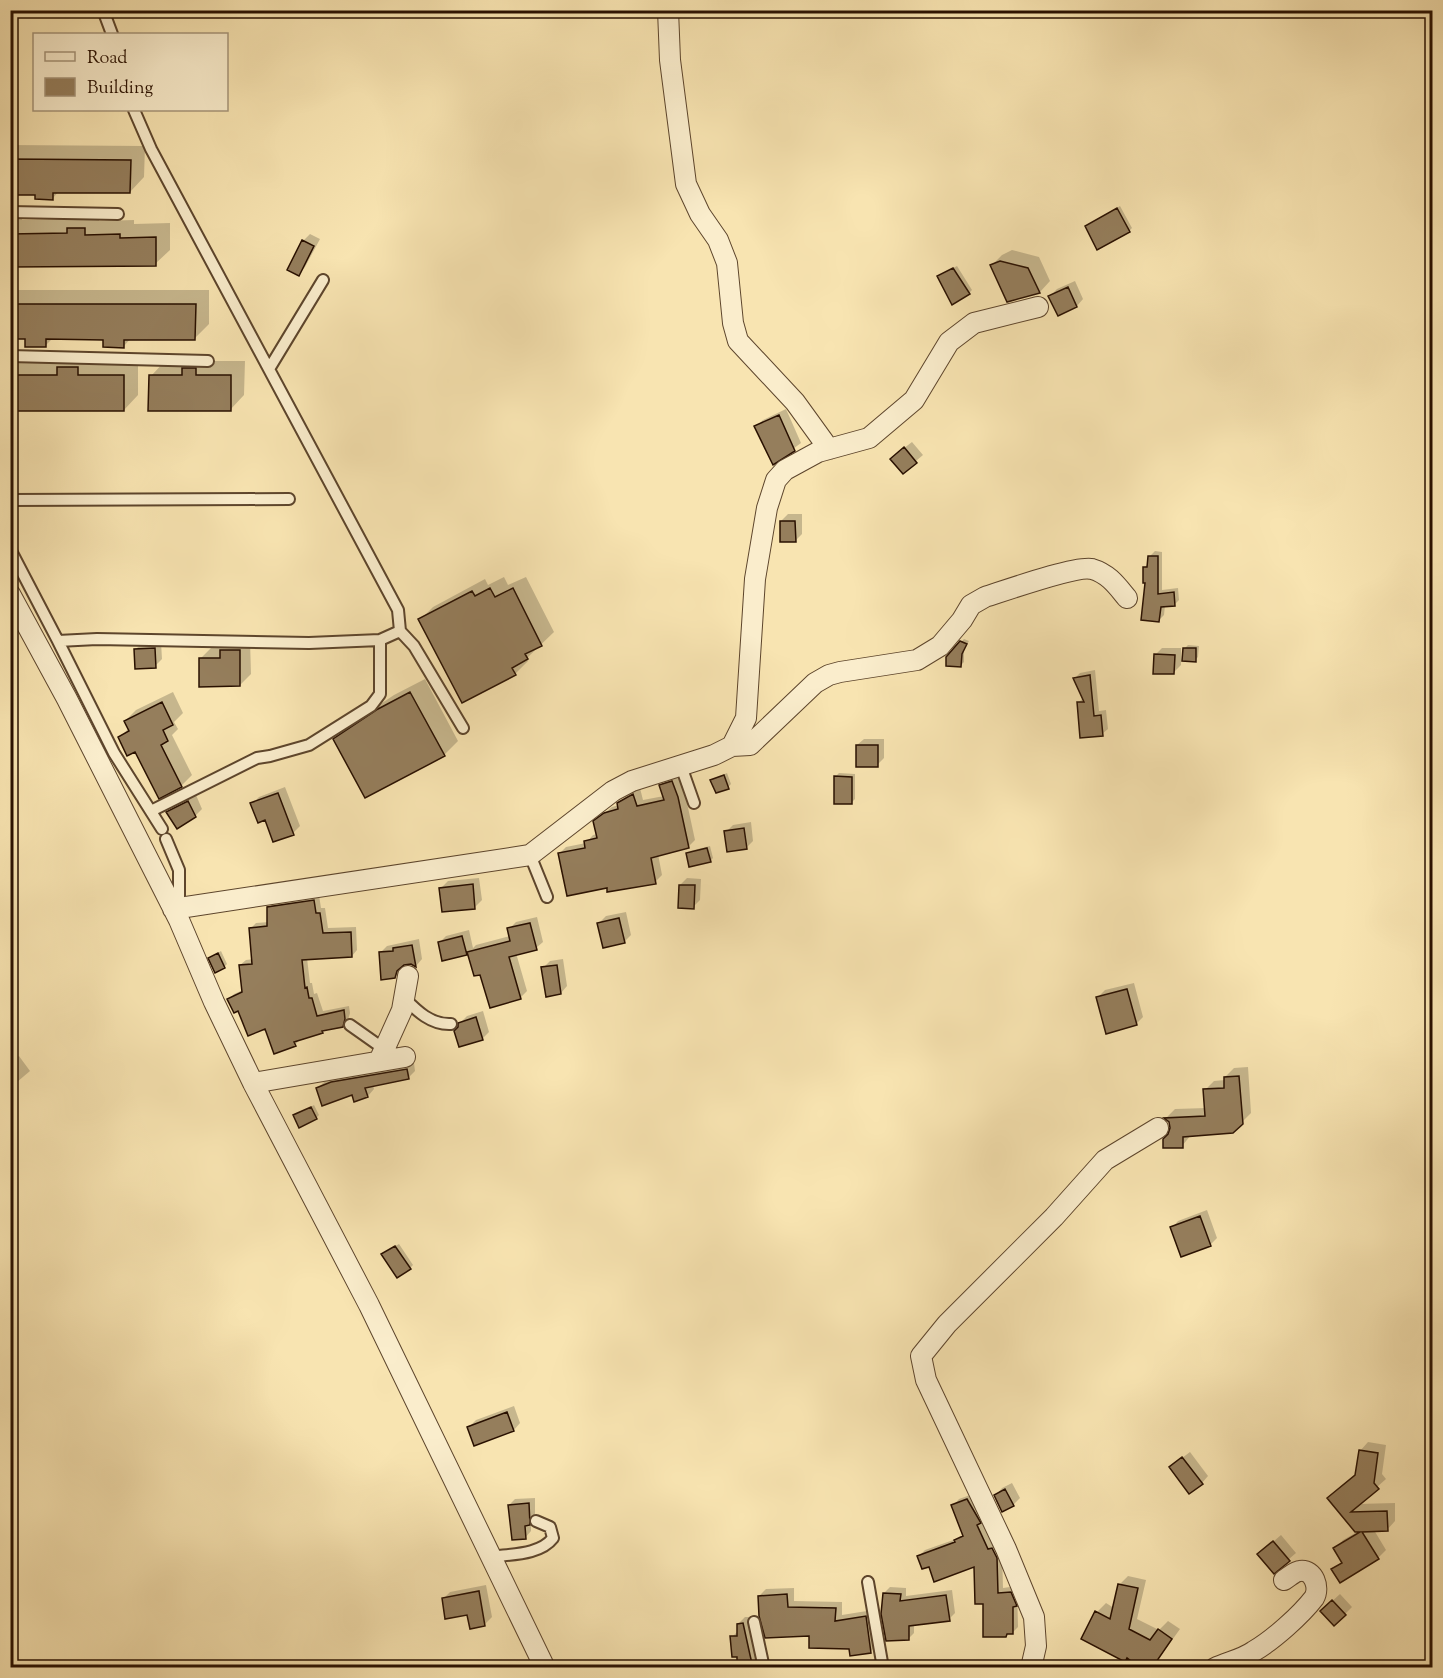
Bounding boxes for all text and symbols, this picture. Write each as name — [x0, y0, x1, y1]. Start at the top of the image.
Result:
legend — [33, 33, 228, 111]
text: Road — [87, 46, 127, 72]
text: Building — [87, 76, 153, 102]

